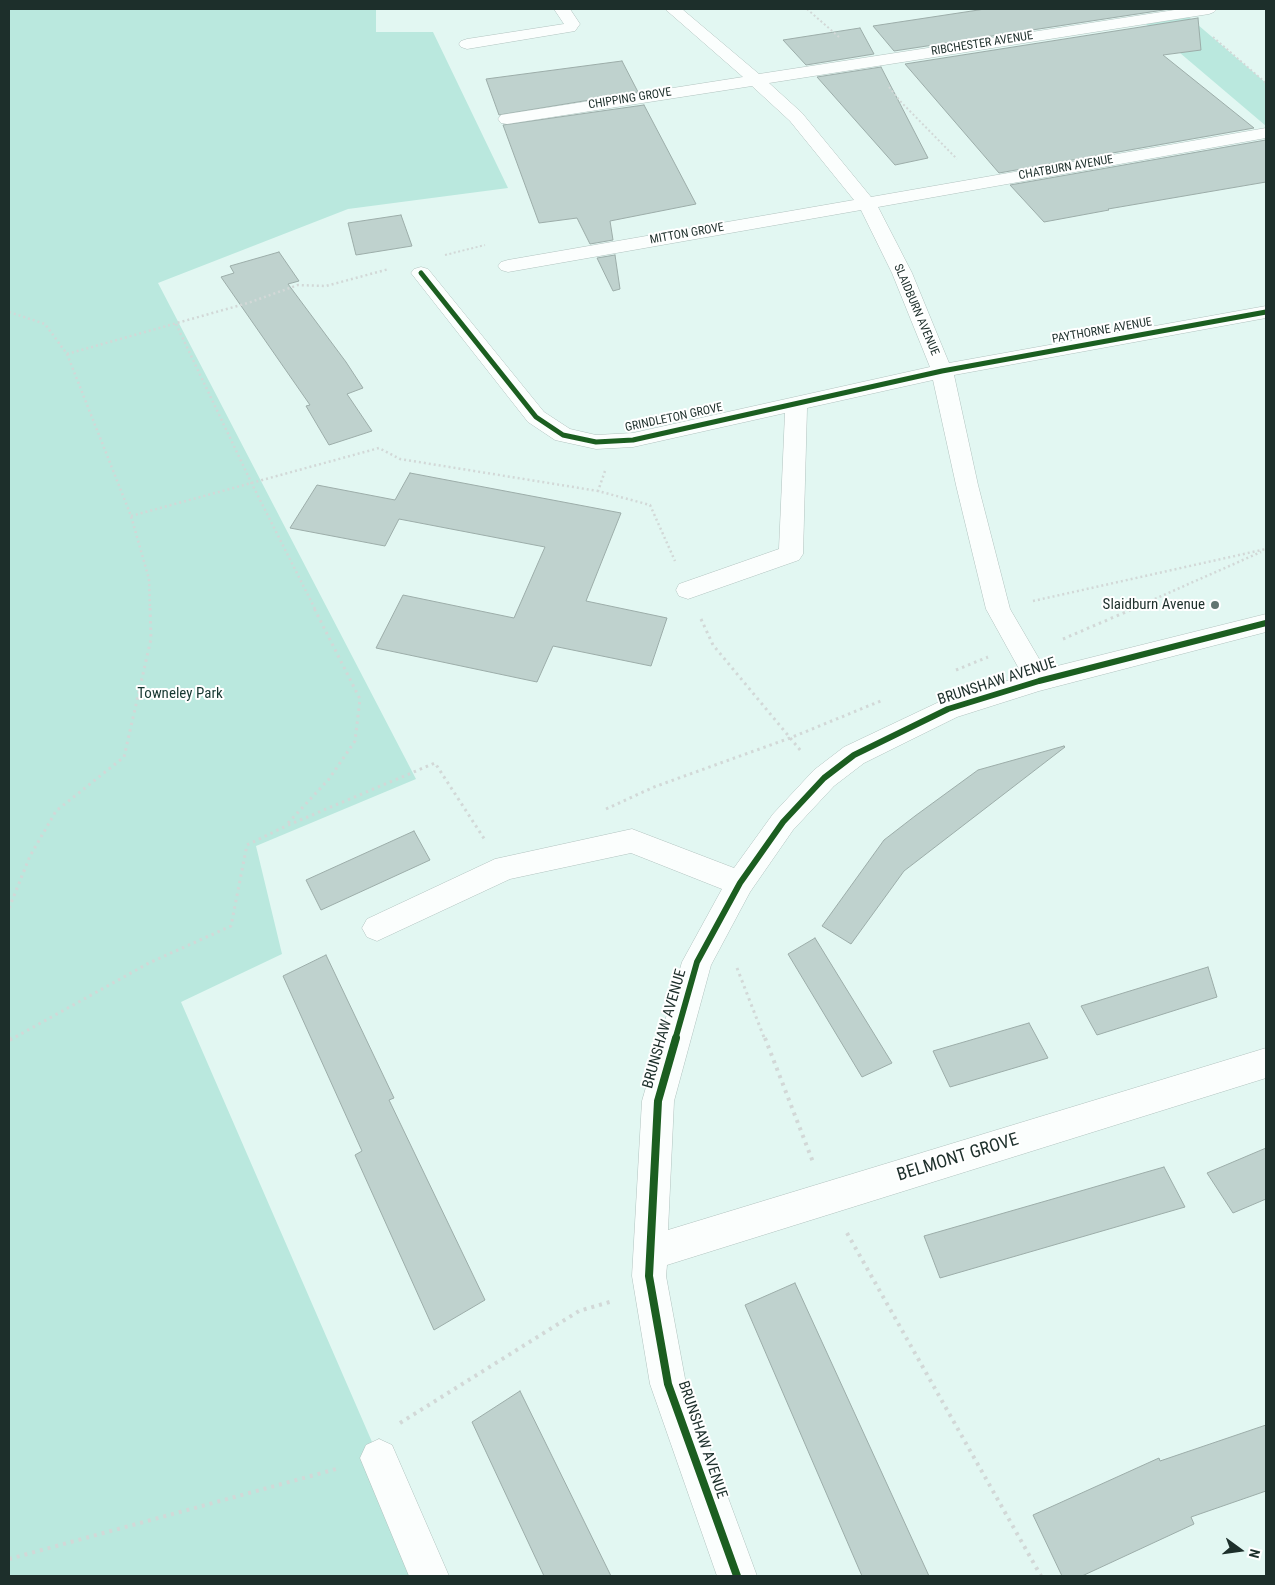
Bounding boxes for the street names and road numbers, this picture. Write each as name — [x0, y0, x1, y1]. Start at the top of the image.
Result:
street label: RIBCHESTER AVENUE — [930, 29, 1034, 59]
street label: CHIPPING GROVE — [587, 85, 673, 113]
street label: CHATBURN AVENUE — [1018, 153, 1114, 183]
street label: MITTON GROVE — [649, 220, 725, 248]
street label: SLAIDBURN AVENUE — [890, 262, 942, 358]
street label: PAYTHORNE AVENUE — [1051, 315, 1153, 347]
street label: GRINDLETON GROVE — [624, 401, 724, 435]
street label: BRUNSHAW AVENUE — [936, 654, 1058, 710]
street label: BRUNSHAW AVENUE — [639, 967, 691, 1091]
street label: BELMONT GROVE — [895, 1129, 1021, 1187]
street label: BRUNSHAW AVENUE — [673, 1379, 731, 1501]

